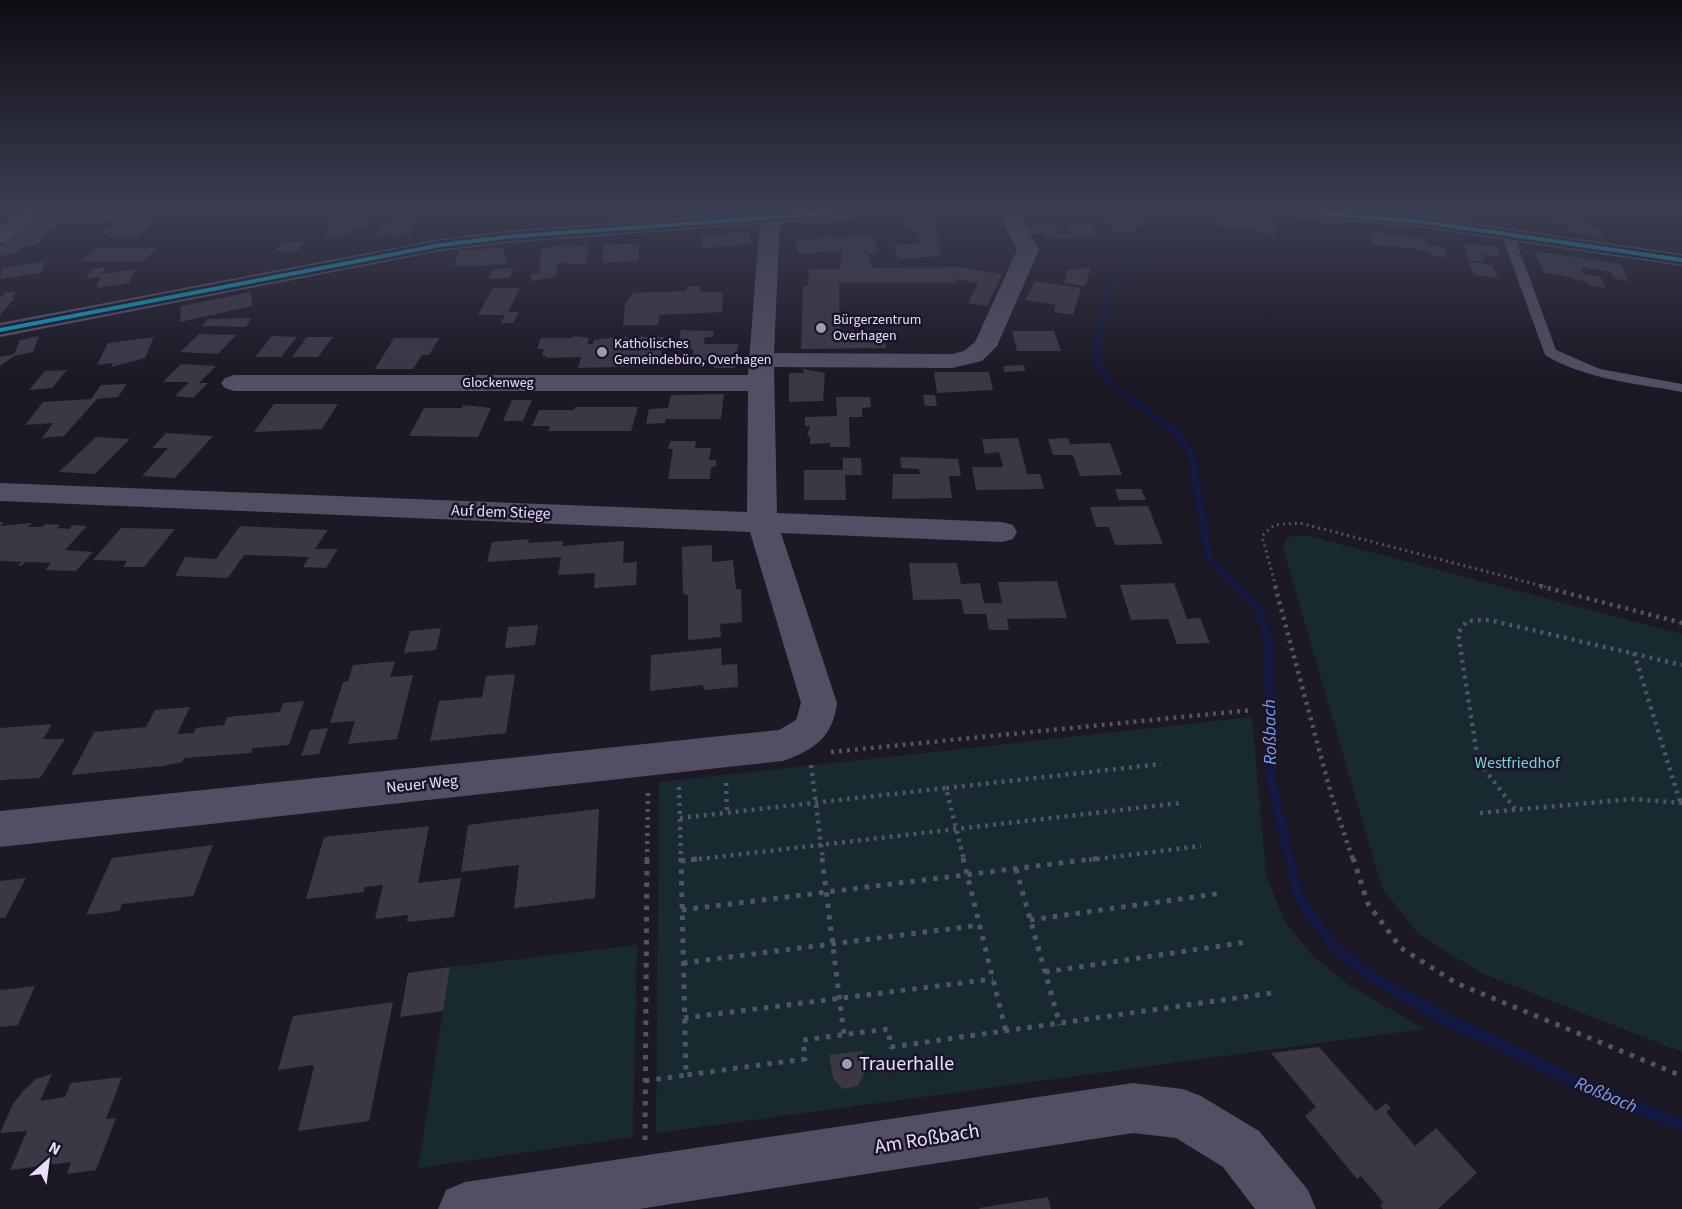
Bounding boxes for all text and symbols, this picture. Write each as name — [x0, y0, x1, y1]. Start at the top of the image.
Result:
place label: Bürgerzentrum Overhagen — [833, 310, 921, 346]
marker: Bürgerzentrum Overhagen — [814, 321, 828, 335]
place label: Katholisches Gemeindebüro, Overhagen — [614, 334, 771, 370]
marker: Katholisches Gemeindebüro, Overhagen — [595, 345, 609, 359]
street label: Glockenweg — [462, 373, 534, 393]
street label: Auf dem Stiege — [451, 499, 551, 525]
water label: Roßbach — [1257, 699, 1283, 765]
park label: Westfriedhof — [1474, 752, 1561, 774]
street label: Neuer Weg — [385, 769, 459, 799]
place label: Trauerhalle — [859, 1050, 954, 1078]
marker: Trauerhalle — [840, 1057, 854, 1071]
water label: Roßbach — [1571, 1071, 1641, 1119]
street label: Am Roßbach — [873, 1117, 981, 1161]
north arrow — [18, 1131, 78, 1191]
text: N — [45, 1136, 64, 1161]

